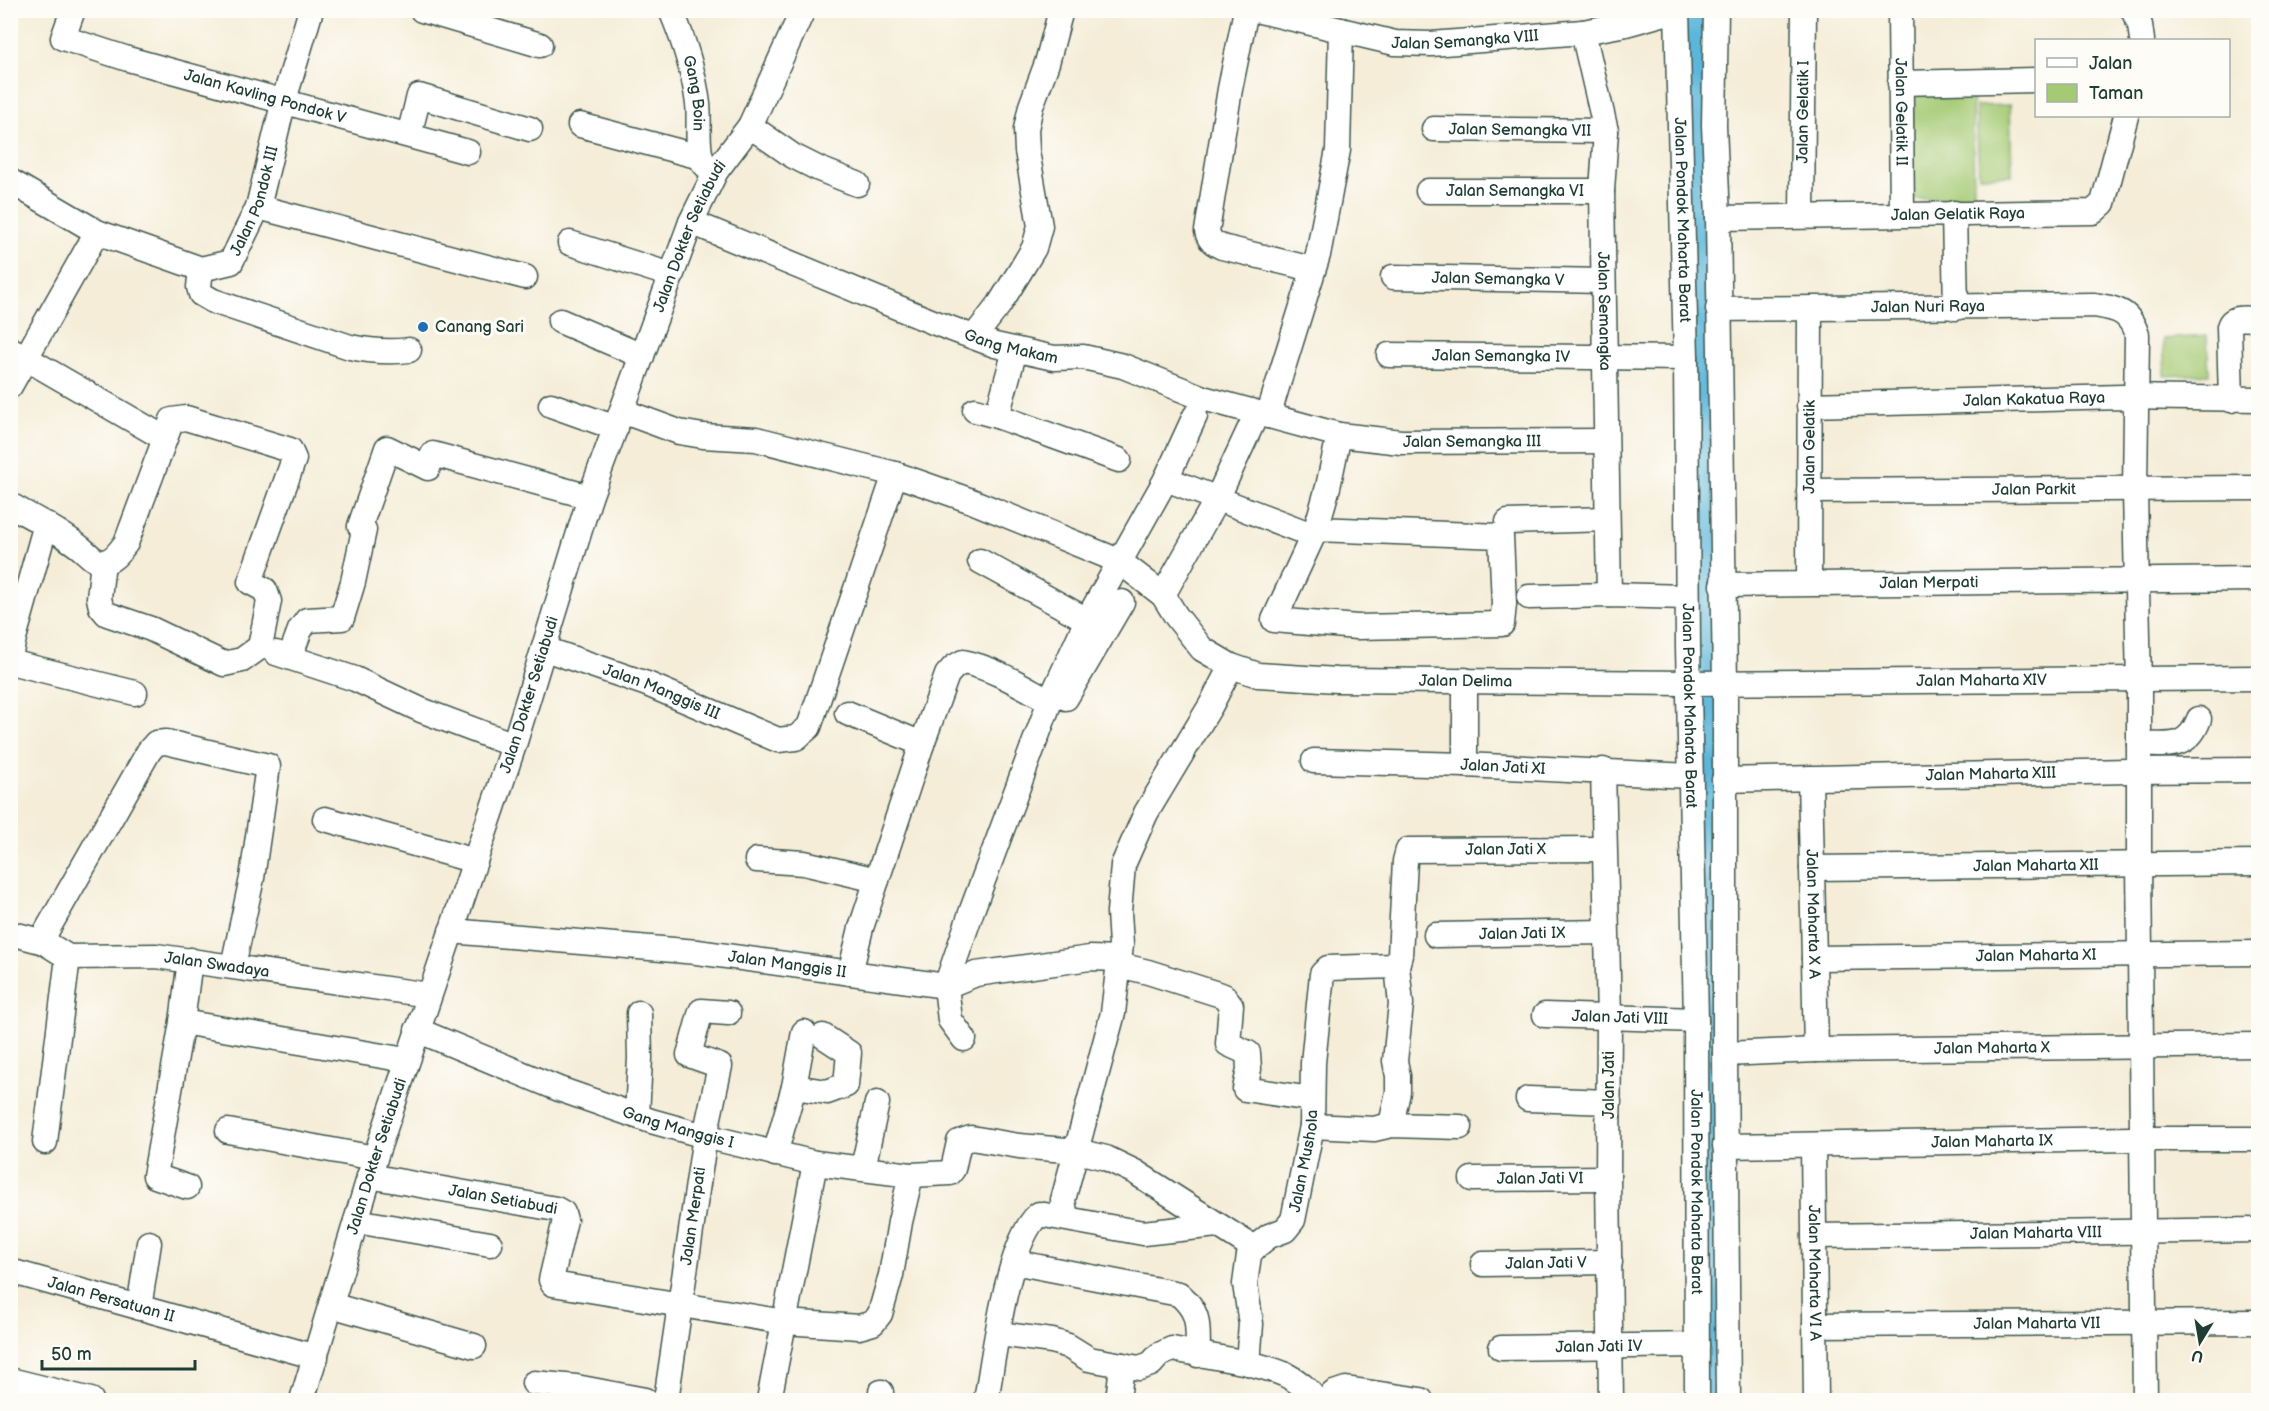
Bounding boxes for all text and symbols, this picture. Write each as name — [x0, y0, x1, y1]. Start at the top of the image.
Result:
street label: Jalan Semangka VIII — [1391, 26, 1539, 54]
legend — [2035, 39, 2230, 117]
street label: Gang Boin — [679, 53, 708, 131]
text: Jalan — [2089, 53, 2132, 74]
street label: Jalan Gelatik II — [1891, 58, 1911, 166]
street label: Jalan Gelatik I — [1793, 60, 1813, 164]
street label: Jalan Kavling Pondok V — [182, 65, 348, 128]
text: Taman — [2089, 83, 2143, 104]
street label: Jalan Pondok Maharta Barat — [1670, 117, 1695, 323]
street label: Jalan Semangka VII — [1449, 120, 1591, 140]
street label: Jalan Pondok III — [226, 144, 282, 259]
street label: Jalan Dokter Setiabudi — [649, 157, 730, 315]
street label: Jalan Semangka VI — [1446, 182, 1584, 201]
street label: Jalan Gelatik Raya — [1891, 204, 2025, 225]
street label: Jalan Semangka — [1594, 252, 1615, 371]
street label: Jalan Semangka V — [1431, 268, 1565, 290]
street label: Jalan Nuri Raya — [1871, 297, 1985, 317]
place label: Canang Sari — [435, 318, 524, 337]
marker: Canang Sari — [416, 320, 430, 334]
street label: Gang Makam — [962, 325, 1060, 368]
street label: Jalan Semangka IV — [1432, 346, 1570, 366]
street label: Jalan Kakatua Raya — [1963, 388, 2105, 411]
street label: Jalan Gelatik — [1800, 400, 1819, 494]
street label: Jalan Semangka III — [1403, 432, 1541, 451]
street label: Jalan Parkit — [1992, 480, 2076, 499]
street label: Jalan Merpati — [1879, 573, 1979, 593]
street label: Jalan Pondok Maharta Barat — [1678, 603, 1701, 809]
street label: Jalan Dokter Setiabudi — [496, 614, 562, 776]
street label: Jalan Manggis III — [600, 660, 723, 724]
street label: Jalan Maharta XIV — [1916, 670, 2047, 691]
street label: Jalan Delima — [1419, 671, 1512, 691]
street label: Jalan Jati XI — [1460, 755, 1546, 778]
street label: Jalan Maharta XIII — [1925, 763, 2056, 785]
street label: Jalan Jati X — [1465, 840, 1547, 859]
street label: Jalan Maharta X A — [1802, 849, 1824, 979]
street label: Jalan Maharta XII — [1973, 855, 2099, 876]
street label: Jalan Jati IX — [1479, 923, 1566, 944]
street label: Jalan Maharta XI — [1976, 945, 2096, 966]
street label: Jalan Manggis II — [727, 947, 848, 982]
street label: Jalan Swadaya — [163, 948, 271, 982]
street label: Jalan Jati VIII — [1571, 1006, 1669, 1029]
street label: Jalan Maharta X — [1934, 1038, 2051, 1058]
street label: Jalan Jati — [1600, 1051, 1619, 1119]
street label: Jalan Dokter Setiabudi — [343, 1076, 411, 1237]
street label: Jalan Pondok Maharta Barat — [1687, 1089, 1706, 1294]
street label: Gang Manggis I — [620, 1102, 736, 1152]
street label: Jalan Mushola — [1285, 1110, 1322, 1214]
street label: Jalan Maharta IX — [1931, 1131, 2054, 1152]
street label: Jalan Merpati — [677, 1166, 710, 1266]
street label: Jalan Jati VI — [1497, 1169, 1583, 1188]
street label: Jalan Setiabudi — [447, 1181, 559, 1219]
street label: Jalan Maharta VI A — [1804, 1205, 1825, 1341]
street label: Jalan Maharta VIII — [1970, 1223, 2102, 1243]
street label: Jalan Jati V — [1505, 1253, 1587, 1273]
street label: Jalan Persatuan II — [46, 1273, 177, 1326]
north arrow — [2170, 1312, 2230, 1372]
street label: Jalan Maharta VII — [1973, 1314, 2101, 1333]
scale bar — [42, 1333, 195, 1371]
street label: Jalan Jati IV — [1555, 1336, 1643, 1357]
text: 50 m — [51, 1344, 92, 1365]
text: U — [2190, 1345, 2205, 1366]

